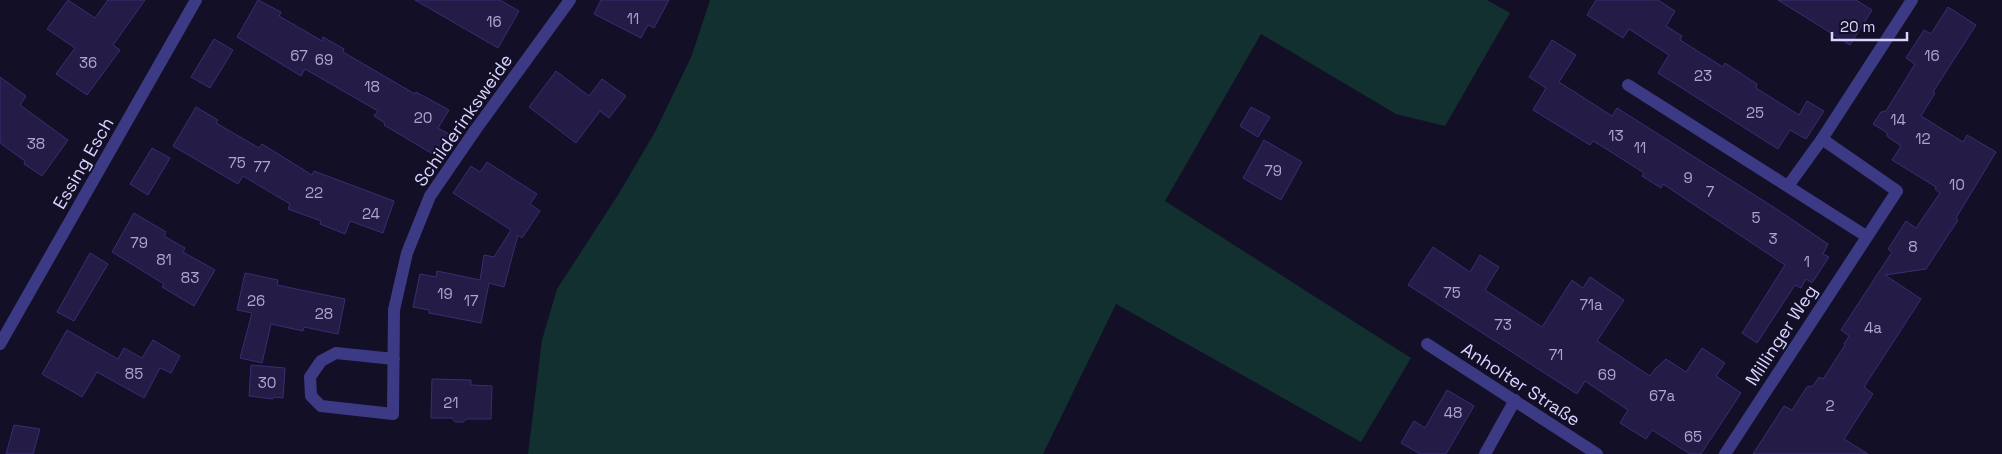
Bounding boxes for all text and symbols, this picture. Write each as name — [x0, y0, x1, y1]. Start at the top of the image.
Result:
house number: 11 — [627, 9, 639, 28]
scale bar — [1832, 10, 1907, 42]
house number: 16 — [486, 12, 502, 31]
text: 20 m — [1840, 17, 1875, 36]
house number: 67 — [290, 46, 308, 65]
house number: 16 — [1924, 46, 1940, 65]
street label: Schilderinksweide — [409, 49, 517, 191]
house number: 69 — [315, 50, 333, 69]
house number: 36 — [79, 53, 97, 72]
house number: 23 — [1694, 66, 1712, 85]
house number: 18 — [364, 77, 380, 96]
house number: 25 — [1746, 103, 1764, 122]
house number: 20 — [414, 108, 432, 127]
house number: 14 — [1890, 110, 1906, 129]
street label: Essing Esch — [48, 113, 118, 213]
house number: 13 — [1608, 126, 1624, 145]
house number: 12 — [1915, 129, 1931, 148]
house number: 38 — [27, 134, 45, 153]
house number: 11 — [1634, 138, 1646, 157]
house number: 75 — [228, 153, 246, 172]
house number: 77 — [254, 157, 270, 176]
house number: 79 — [1264, 161, 1282, 180]
house number: 9 — [1683, 168, 1693, 187]
house number: 10 — [1949, 175, 1965, 194]
house number: 7 — [1706, 182, 1714, 201]
house number: 22 — [305, 183, 323, 202]
house number: 24 — [362, 204, 380, 223]
house number: 5 — [1752, 208, 1761, 227]
house number: 3 — [1768, 229, 1778, 248]
house number: 79 — [130, 233, 148, 252]
house number: 8 — [1908, 237, 1918, 256]
house number: 81 — [156, 250, 172, 269]
house number: 1 — [1804, 252, 1810, 271]
house number: 83 — [181, 268, 199, 287]
street label: Millinger Weg — [1740, 280, 1822, 390]
house number: 75 — [1443, 283, 1461, 302]
house number: 19 — [437, 284, 453, 303]
house number: 26 — [247, 291, 265, 310]
house number: 17 — [464, 291, 478, 310]
house number: 71a — [1579, 295, 1603, 314]
house number: 28 — [315, 304, 333, 323]
house number: 73 — [1494, 315, 1512, 334]
house number: 4a — [1864, 318, 1882, 337]
street label: Anholter Straße — [1457, 337, 1585, 431]
house number: 71 — [1549, 345, 1563, 364]
house number: 85 — [125, 364, 143, 383]
house number: 69 — [1598, 365, 1616, 384]
house number: 30 — [258, 373, 276, 392]
house number: 67a — [1649, 386, 1675, 405]
house number: 21 — [443, 393, 459, 412]
house number: 2 — [1825, 396, 1835, 415]
house number: 48 — [1444, 403, 1462, 422]
house number: 65 — [1684, 427, 1702, 446]

